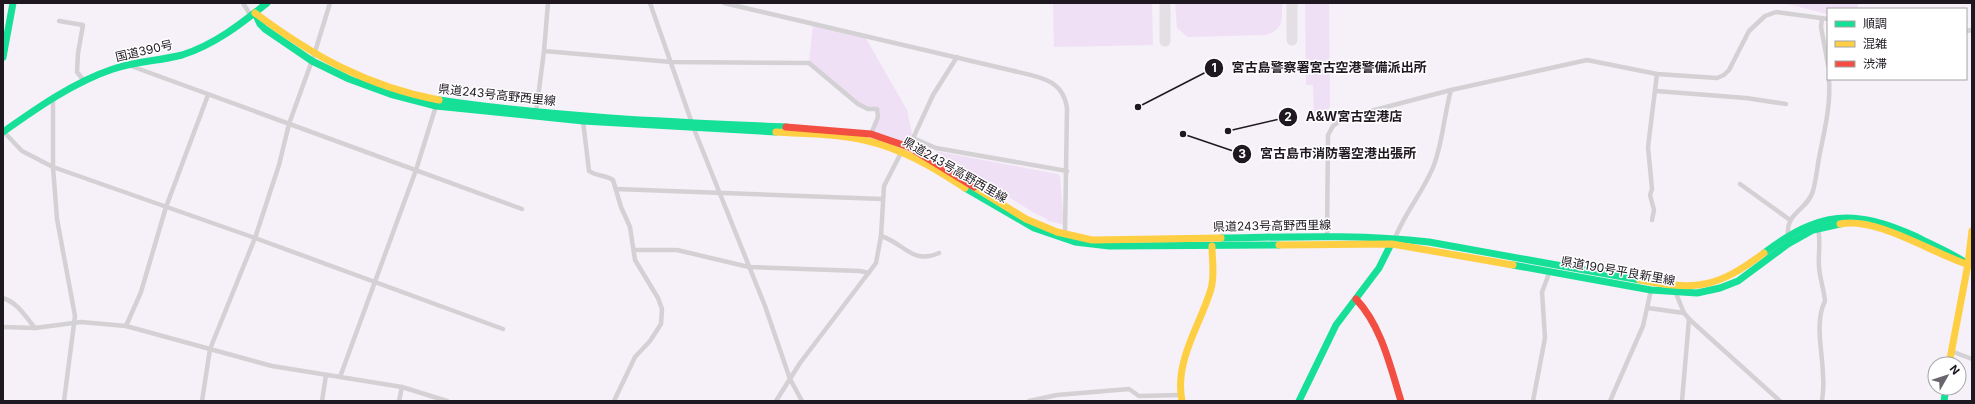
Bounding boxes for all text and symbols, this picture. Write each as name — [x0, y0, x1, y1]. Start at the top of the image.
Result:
legend — [1827, 8, 1967, 80]
text: 順調 — [1863, 16, 1887, 31]
text: 混雑 — [1863, 36, 1887, 51]
street label: 国道390号 — [114, 37, 174, 64]
callout: 宮古島警察署宮古空港警備派出所 — [1204, 55, 1435, 80]
text: 渋滞 — [1863, 56, 1887, 71]
text: 宮古島警察署宮古空港警備派出所 — [1231, 59, 1427, 75]
text: 1 — [1211, 60, 1217, 75]
street label: 県道243号高野西里線 — [437, 81, 557, 108]
callout: A&W宮古空港店 — [1278, 104, 1410, 129]
text: A&W宮古空港店 — [1306, 108, 1402, 124]
text: 2 — [1284, 109, 1292, 124]
street label: 県道243号高野西里線 — [900, 133, 1010, 206]
callout: 宮古島市消防署空港出張所 — [1232, 141, 1424, 166]
text: 宮古島市消防署空港出張所 — [1260, 145, 1416, 161]
text: 3 — [1238, 146, 1246, 161]
street label: 県道243号高野西里線 — [1213, 217, 1331, 234]
street label: 県道190号平良新里線 — [1560, 253, 1676, 288]
north arrow — [1927, 356, 1967, 396]
text: N — [1947, 362, 1963, 377]

